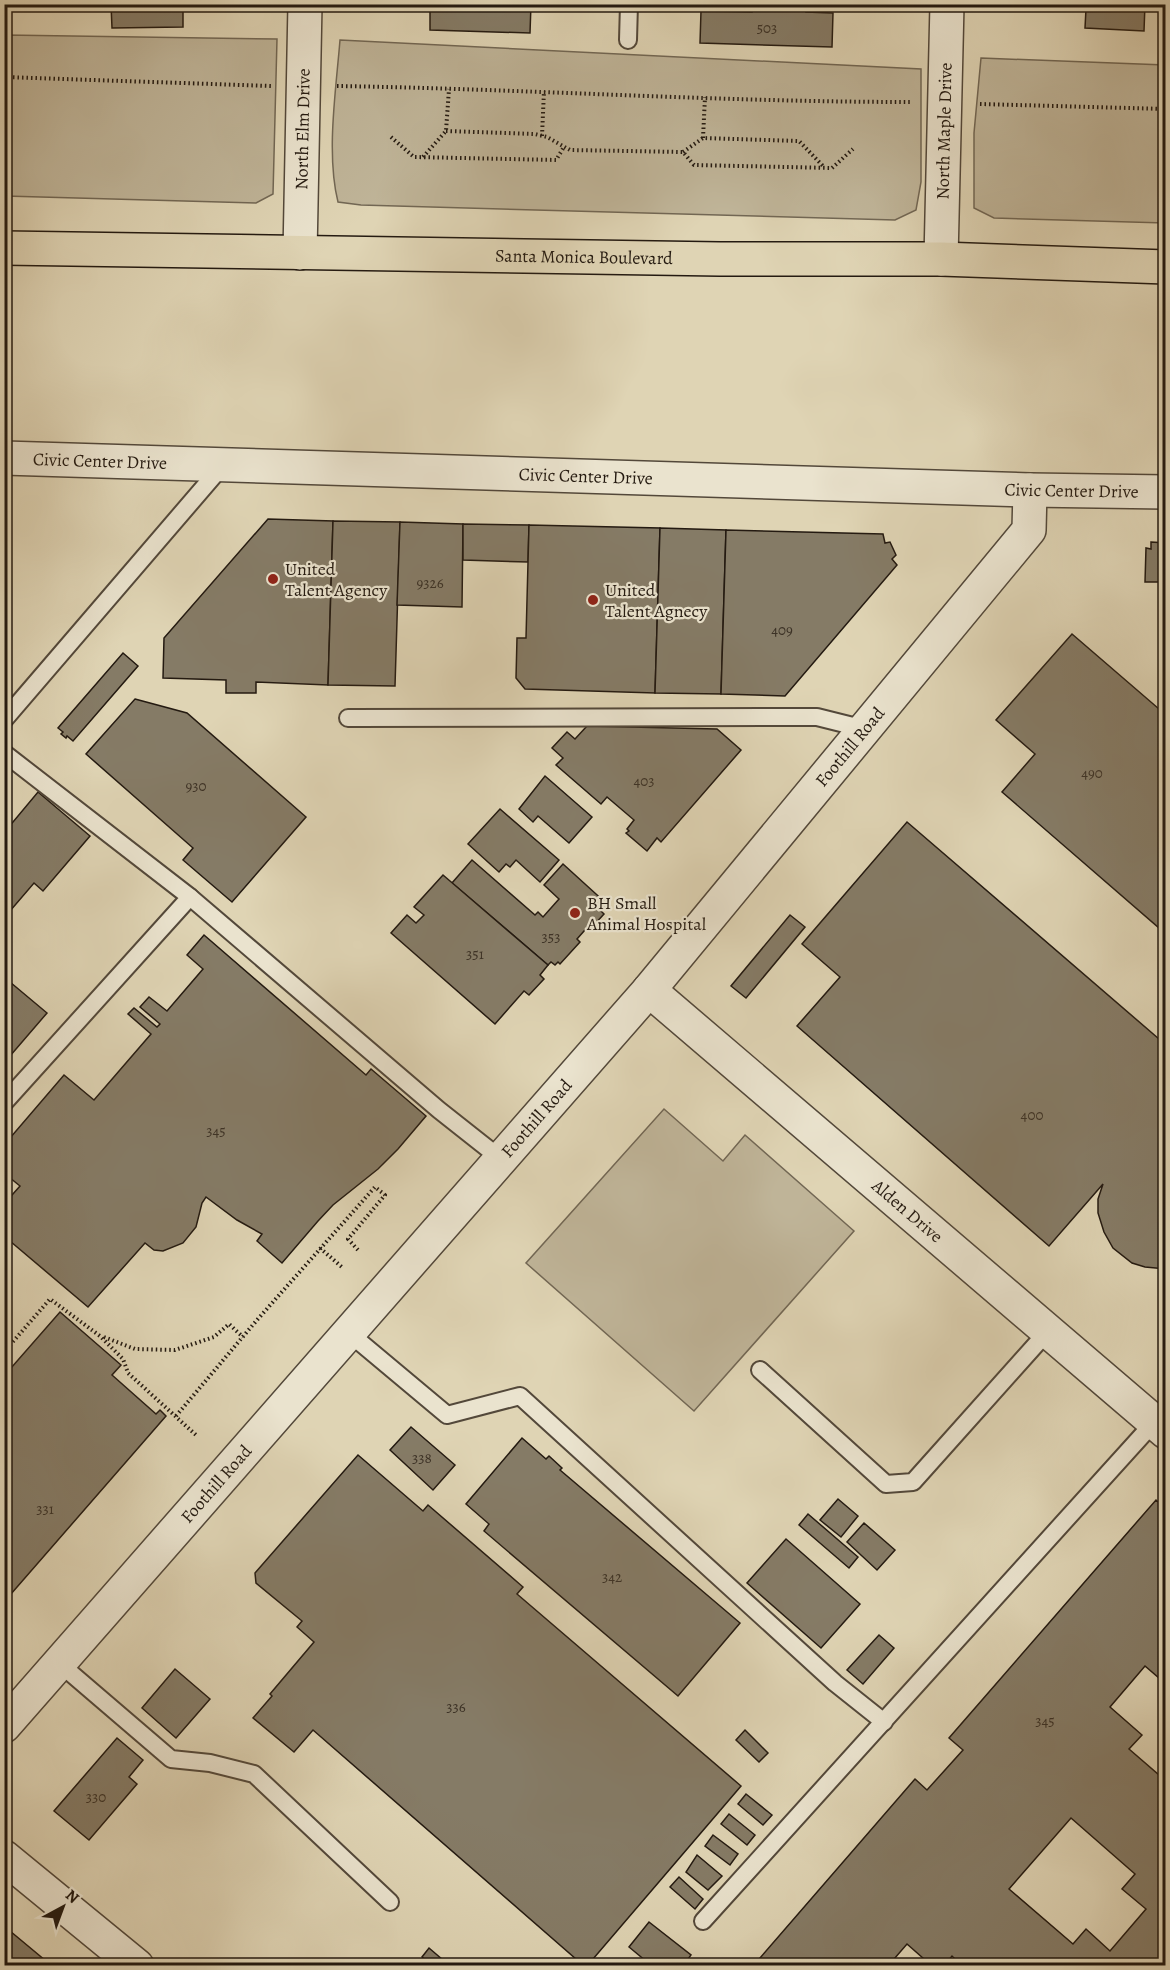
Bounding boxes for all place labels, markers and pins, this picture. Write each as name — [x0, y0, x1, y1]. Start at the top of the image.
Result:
place label: United Talent Agency — [285, 557, 388, 602]
marker: United Talent Agency — [266, 572, 280, 586]
place label: United Talent Agnecy — [605, 578, 708, 623]
marker: United Talent Agnecy — [586, 593, 600, 607]
place label: BH Small Animal Hospital — [586, 891, 707, 936]
marker: BH Small Animal Hospital — [568, 906, 582, 920]

